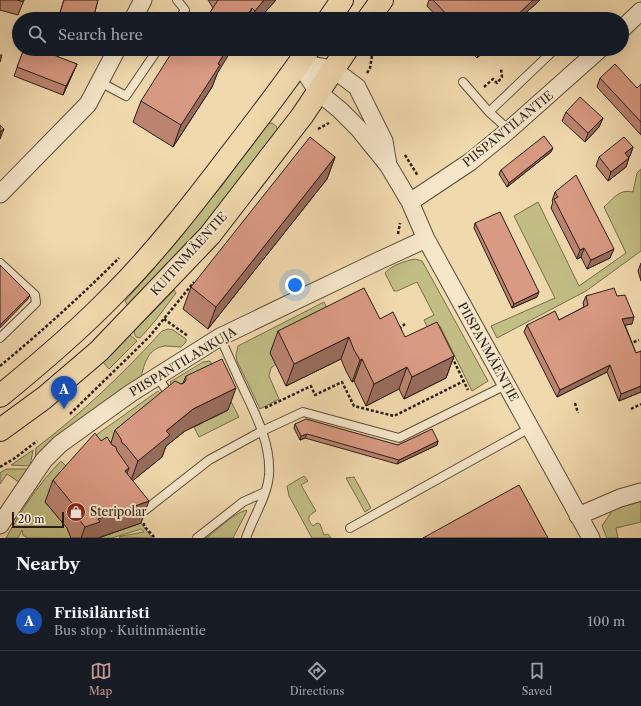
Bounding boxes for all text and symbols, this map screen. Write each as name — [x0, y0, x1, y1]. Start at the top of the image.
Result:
search box — [12, 12, 629, 56]
icon: search — [26, 23, 48, 45]
text: Search here — [58, 25, 143, 44]
street label: PIISPANTILANTIE — [459, 88, 556, 170]
street label: KUITINMÄENTIE — [146, 208, 230, 299]
your location — [285, 275, 305, 295]
street label: PIISPANMÄENTIE — [455, 299, 523, 404]
street label: PIISPANTILANKUJA — [127, 323, 240, 399]
pin: A — [51, 376, 77, 409]
shop icon: Steripolar — [65, 501, 87, 523]
place label: Steripolar — [90, 504, 147, 519]
scale bar — [12, 510, 64, 529]
text: 20 m — [18, 512, 44, 526]
text: Nearby — [16, 554, 80, 574]
text: Friisilänristi — [54, 603, 150, 622]
text: A — [24, 613, 34, 629]
text: 100 m — [587, 613, 625, 629]
text: Bus stop · Kuitinmäentie — [54, 622, 206, 638]
tab: Map — [89, 660, 112, 698]
tab: Directions — [290, 660, 344, 698]
tab: Saved — [522, 660, 552, 698]

